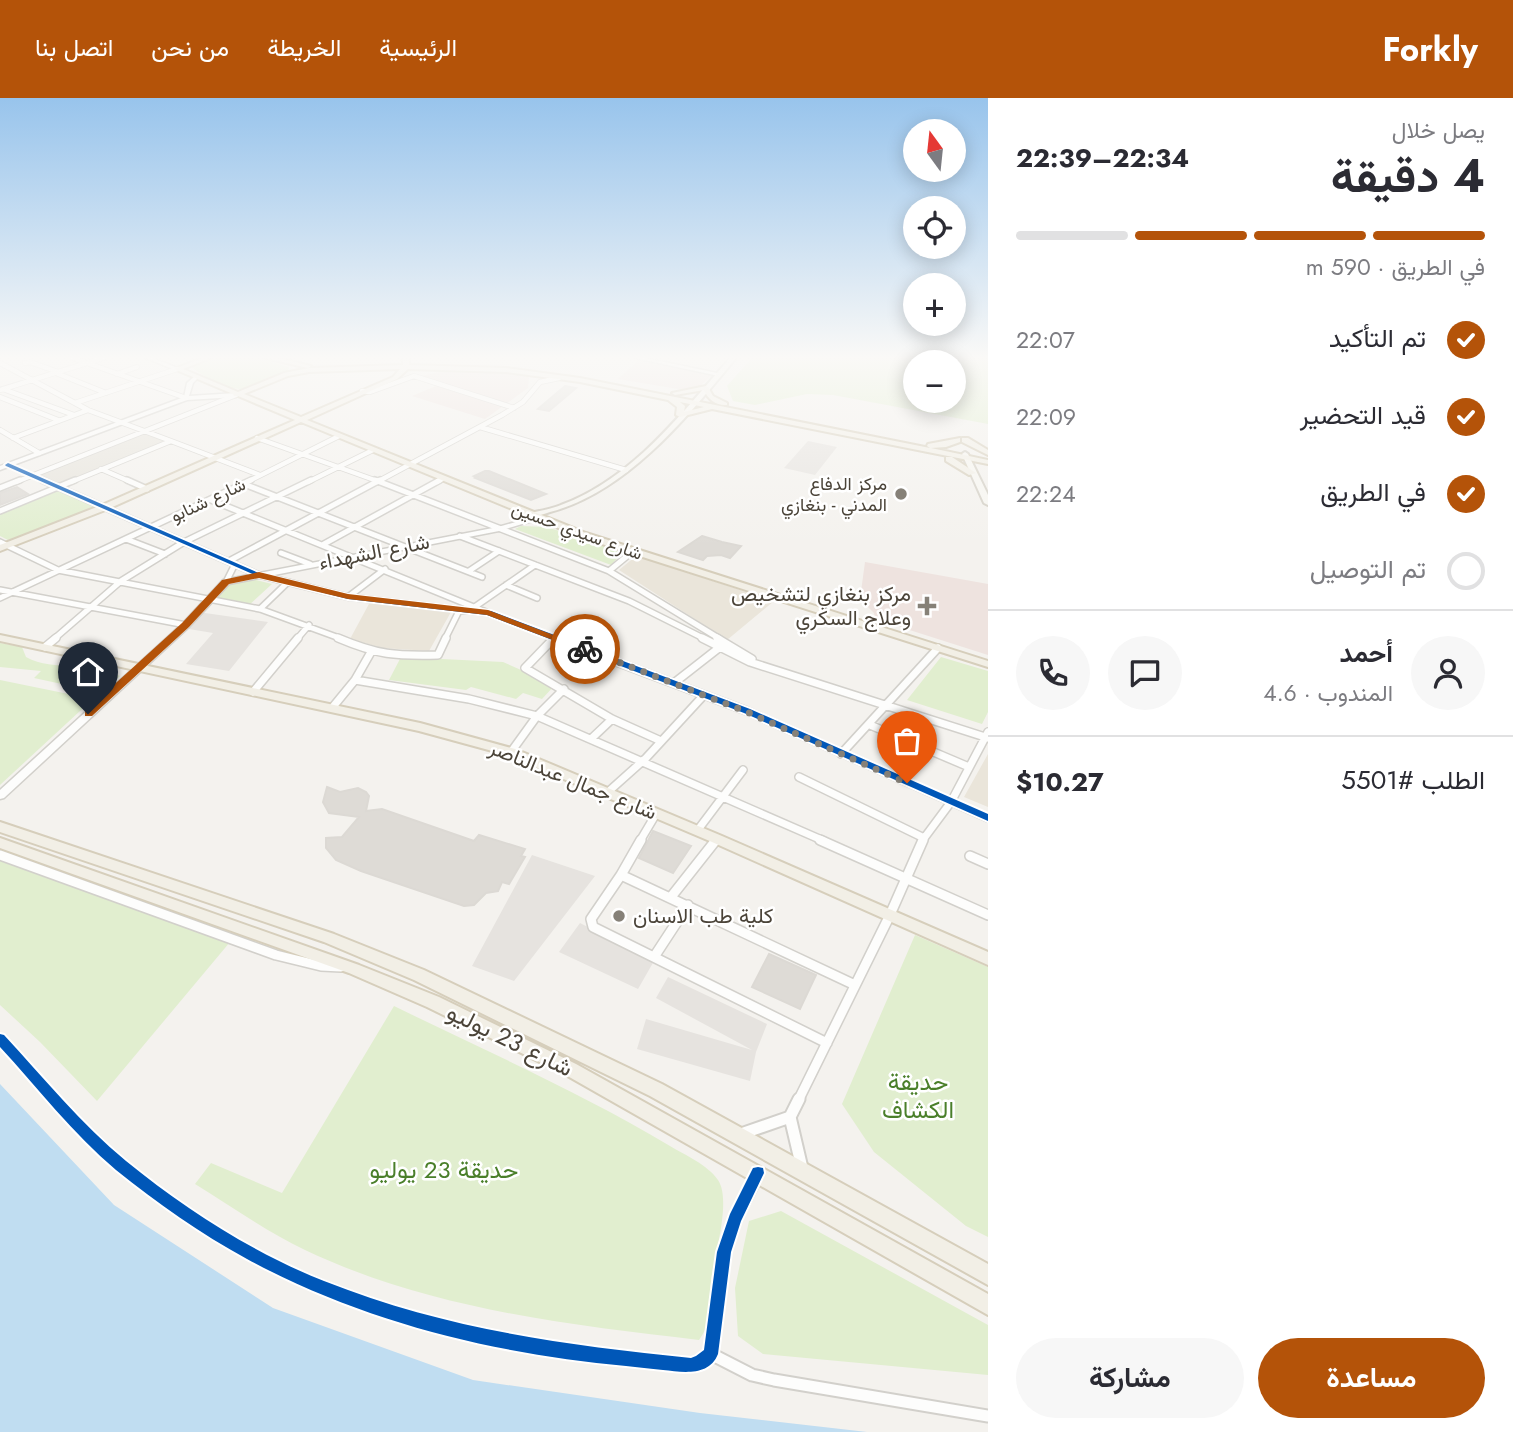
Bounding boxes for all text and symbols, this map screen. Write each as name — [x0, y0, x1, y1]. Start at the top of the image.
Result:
text: Forkly — [1383, 26, 1478, 73]
text: اتصل بنا — [35, 30, 113, 65]
text: من نحن — [151, 30, 229, 65]
text: الخريطة — [267, 30, 341, 65]
text: الرئيسية — [379, 30, 457, 65]
text: يصل خلال — [1392, 113, 1485, 147]
north arrow — [903, 119, 966, 182]
map controls — [903, 119, 966, 413]
text: 22:34–22:39 — [1016, 139, 1189, 177]
text: 4 دقيقة — [1331, 143, 1485, 209]
button: locate — [903, 196, 966, 259]
text: في الطريق · 590 m — [1306, 250, 1485, 284]
button: + — [903, 273, 966, 336]
text: تم التأكيد — [1329, 319, 1426, 357]
icon: check — [1447, 321, 1485, 359]
text: 22:07 — [1016, 323, 1075, 357]
button: − — [903, 350, 966, 413]
text: قيد التحضير — [1300, 396, 1426, 434]
icon: check — [1447, 398, 1485, 436]
text: 22:09 — [1016, 400, 1076, 434]
street label: شارع شنابو — [166, 471, 250, 529]
place label: مركز الدفاع المدني - بنغازي — [781, 471, 887, 520]
text: في الطريق — [1320, 473, 1426, 511]
icon: check — [1447, 475, 1485, 513]
text: 22:24 — [1016, 477, 1076, 511]
marker: مركز الدفاع المدني - بنغازي — [893, 486, 909, 502]
street label: شارع سيدي حسين — [507, 495, 646, 569]
street label: شارع الشهداء — [316, 527, 432, 577]
text: تم التوصيل — [1310, 550, 1426, 588]
place label: مركز بنغازي لتشخيص وعلاج السكري — [731, 579, 911, 635]
marker: مركز بنغازي لتشخيص وعلاج السكري — [917, 596, 937, 616]
courier — [550, 614, 620, 684]
icon: bike — [566, 630, 604, 668]
text: أحمد — [1340, 634, 1393, 672]
button: phone — [1016, 636, 1090, 710]
button: chat — [1108, 636, 1182, 710]
button: person — [1411, 636, 1485, 710]
pin — [58, 642, 118, 714]
icon: home — [69, 653, 107, 691]
text: المندوب · 4.6 — [1263, 676, 1393, 710]
pin — [877, 711, 937, 783]
icon: bag — [888, 722, 926, 760]
street label: شارع جمال عبدالناصر — [484, 732, 661, 827]
text: الطلب #5501 — [1341, 761, 1485, 799]
text: $10.27 — [1016, 763, 1104, 801]
place label: كلية طب الاسنان — [633, 901, 773, 931]
marker: كلية طب الاسنان — [611, 908, 627, 924]
street label: شارع 23 يوليو — [441, 994, 579, 1085]
park label: حديقة الكشاف — [882, 1064, 954, 1127]
park label: حديقة 23 يوليو — [370, 1152, 518, 1187]
button: مشاركة — [1016, 1338, 1244, 1418]
button: مساعدة — [1258, 1338, 1485, 1418]

